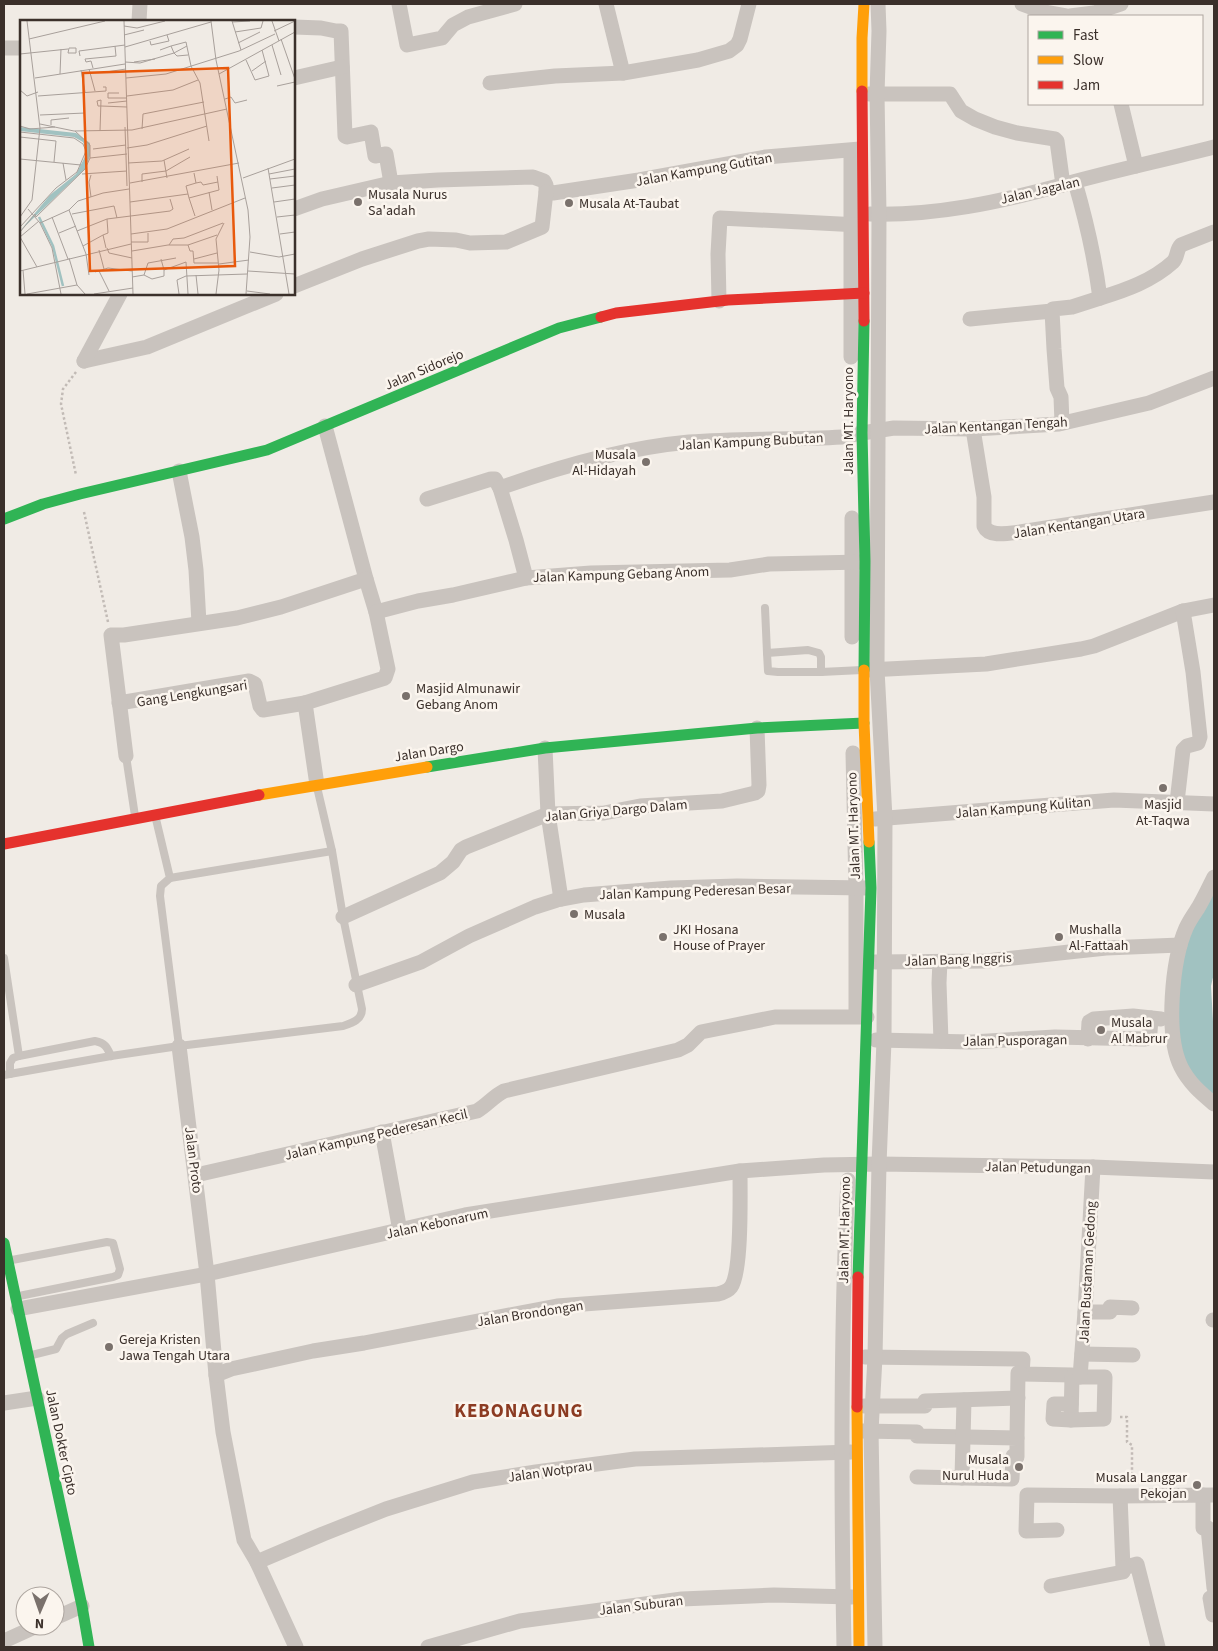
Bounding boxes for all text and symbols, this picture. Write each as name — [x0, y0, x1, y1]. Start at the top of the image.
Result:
legend — [1028, 15, 1203, 105]
inset map — [20, 20, 295, 295]
text: Fast — [1073, 25, 1099, 46]
text: Slow — [1073, 50, 1104, 71]
text: Jam — [1073, 75, 1100, 96]
street label: Jalan Kampung Gutitan — [634, 148, 774, 192]
street label: Jalan Jagalan — [999, 172, 1082, 210]
place label: Musala Nurus Sa'adah — [368, 185, 447, 221]
place label: Musala At-Taubat — [579, 194, 679, 214]
marker: Musala Nurus Sa'adah — [352, 196, 364, 208]
marker: Musala At-Taubat — [563, 197, 575, 209]
street label: Jalan Sidorejo — [382, 344, 467, 396]
street label: Jalan MT. Haryono — [839, 367, 859, 475]
street label: Jalan Kentangan Tengah — [924, 412, 1068, 440]
street label: Jalan Kampung Bubutan — [678, 428, 824, 456]
place label: Musala Al-Hidayah — [572, 445, 636, 481]
marker: Musala Al-Hidayah — [640, 456, 652, 468]
street label: Jalan Kentangan Utara — [1012, 504, 1146, 544]
street label: Jalan Kampung Gebang Anom — [532, 562, 710, 588]
street label: Gang Lengkungsari — [135, 675, 249, 713]
place label: Masjid Almunawir Gebang Anom — [416, 679, 520, 715]
marker: Masjid Almunawir Gebang Anom — [400, 690, 412, 702]
street label: Jalan Dargo — [393, 737, 465, 767]
street label: Jalan MT. Haryono — [842, 772, 866, 880]
marker: Masjid At-Taqwa — [1157, 782, 1169, 794]
street label: Jalan Kampung Kulitan — [954, 792, 1092, 824]
street label: Jalan Griya Dargo Dalam — [544, 795, 688, 827]
place label: Masjid At-Taqwa — [1136, 795, 1190, 831]
street label: Jalan Kampung Pederesan Besar — [599, 879, 791, 905]
place label: Musala — [584, 905, 625, 925]
marker: Musala — [568, 908, 580, 920]
place label: JKI Hosana House of Prayer — [673, 920, 765, 956]
place label: Mushalla Al-Fattaah — [1069, 920, 1128, 956]
marker: JKI Hosana House of Prayer — [657, 931, 669, 943]
marker: Mushalla Al-Fattaah — [1053, 931, 1065, 943]
street label: Jalan Bang Inggris — [904, 948, 1012, 972]
place label: Musala Al Mabrur — [1111, 1013, 1167, 1049]
marker: Musala Al Mabrur — [1095, 1024, 1107, 1036]
street label: Jalan Pusporagan — [962, 1030, 1068, 1052]
street label: Jalan Kampung Pederesan Kecil — [283, 1104, 470, 1166]
street label: Jalan Proto — [179, 1126, 207, 1195]
street label: Jalan Petudungan — [985, 1157, 1091, 1179]
street label: Jalan MT. Haryono — [834, 1176, 856, 1284]
street label: Jalan Bustaman Gedong — [1074, 1200, 1102, 1344]
street label: Jalan Kebonarum — [384, 1203, 490, 1245]
street label: Jalan Brondongan — [475, 1296, 585, 1332]
place label: Gereja Kristen Jawa Tengah Utara — [119, 1330, 230, 1366]
marker: Gereja Kristen Jawa Tengah Utara — [103, 1341, 115, 1353]
street label: Jalan Dokter Cipto — [40, 1387, 82, 1497]
district label: KEBONAGUNG — [454, 1398, 584, 1425]
place label: Musala Nurul Huda — [942, 1450, 1009, 1486]
street label: Jalan Wotprau — [507, 1456, 594, 1488]
marker: Musala Nurul Huda — [1013, 1461, 1025, 1473]
place label: Musala Langgar Pekojan — [1096, 1468, 1187, 1504]
marker: Musala Langgar Pekojan — [1191, 1479, 1203, 1491]
north arrow — [15, 1586, 65, 1636]
street label: Jalan Suburan — [598, 1591, 684, 1621]
text: N — [35, 1613, 45, 1633]

